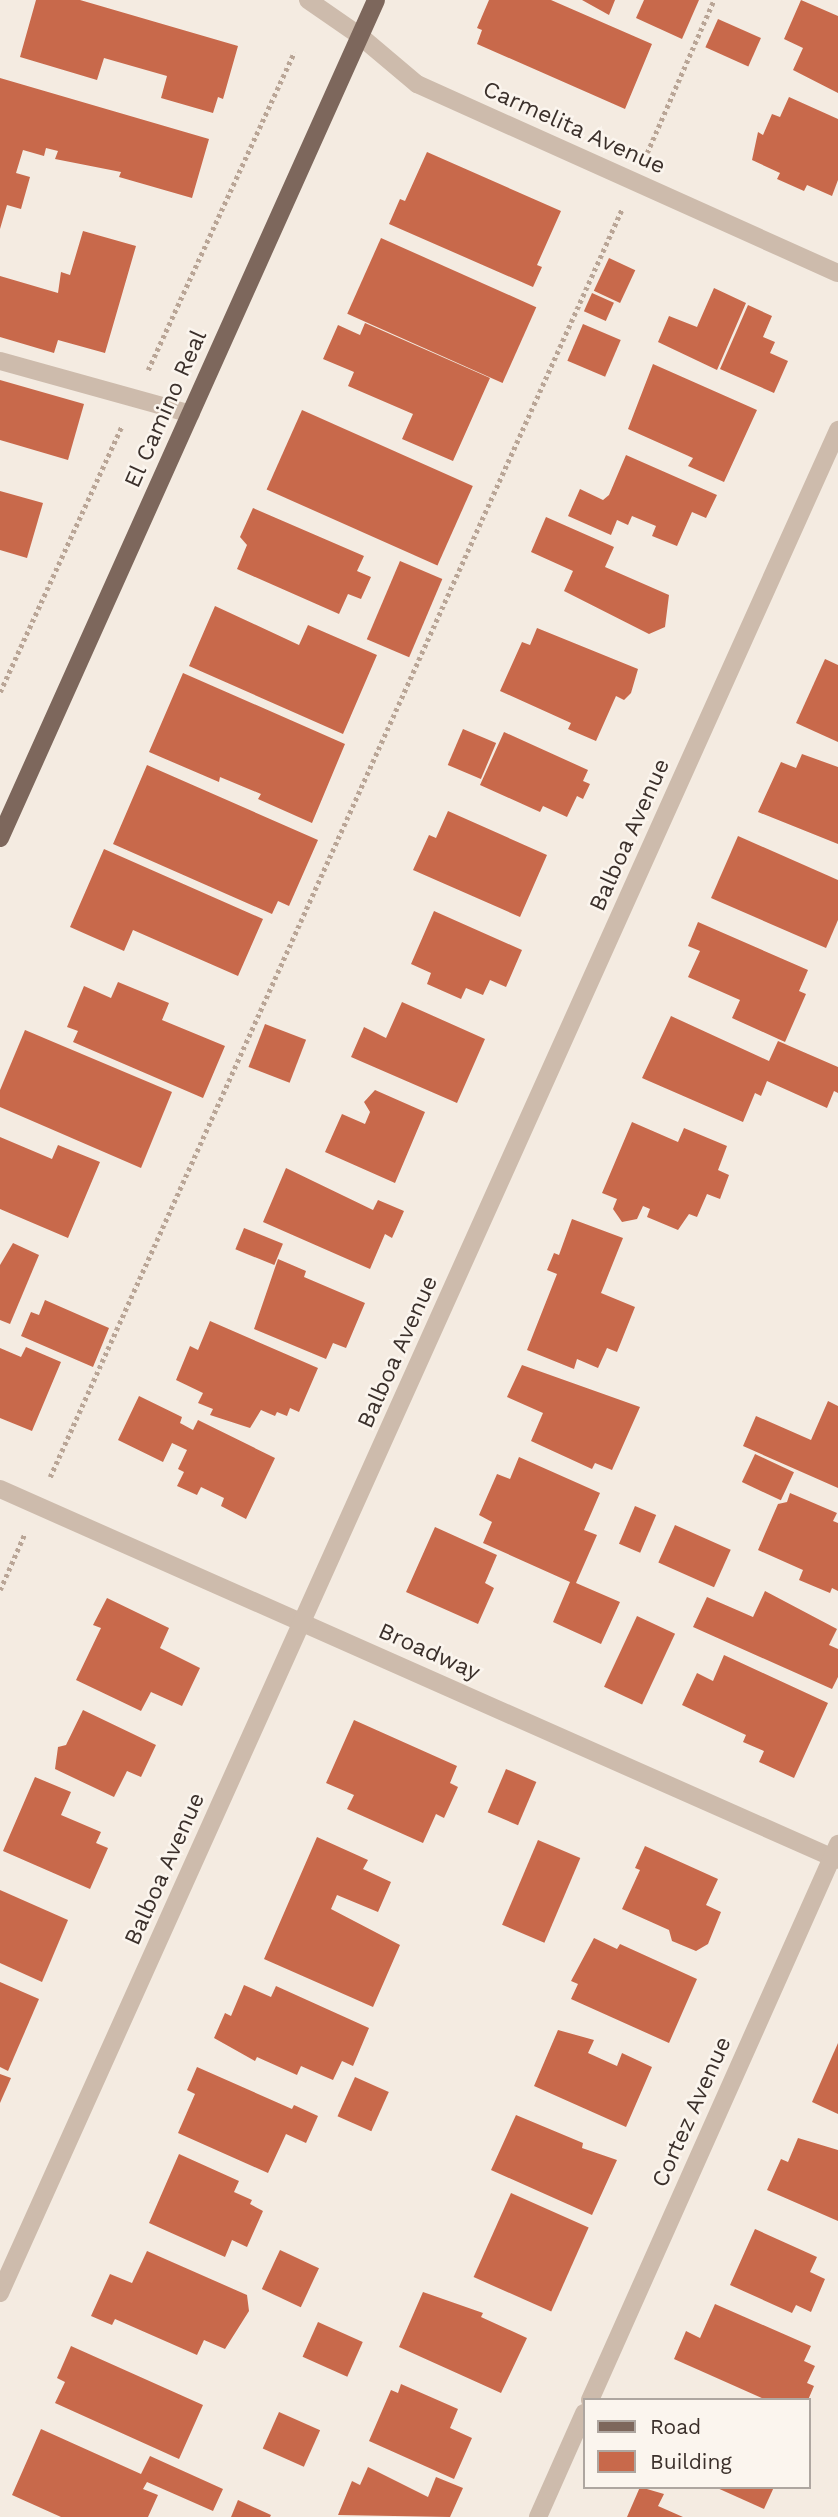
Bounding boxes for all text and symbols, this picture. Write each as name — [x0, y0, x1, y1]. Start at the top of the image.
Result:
street label: Carmelita Avenue — [478, 75, 670, 181]
street label: El Camino Real — [119, 326, 213, 492]
street label: Balboa Avenue — [584, 754, 676, 916]
street label: Balboa Avenue — [352, 1271, 444, 1433]
street label: Broadway — [374, 1617, 484, 1687]
street label: Balboa Avenue — [119, 1788, 211, 1950]
street label: Cortez Avenue — [646, 2032, 738, 2192]
legend — [582, 2398, 810, 2489]
text: Road — [650, 2414, 701, 2439]
text: Building — [650, 2449, 732, 2474]

